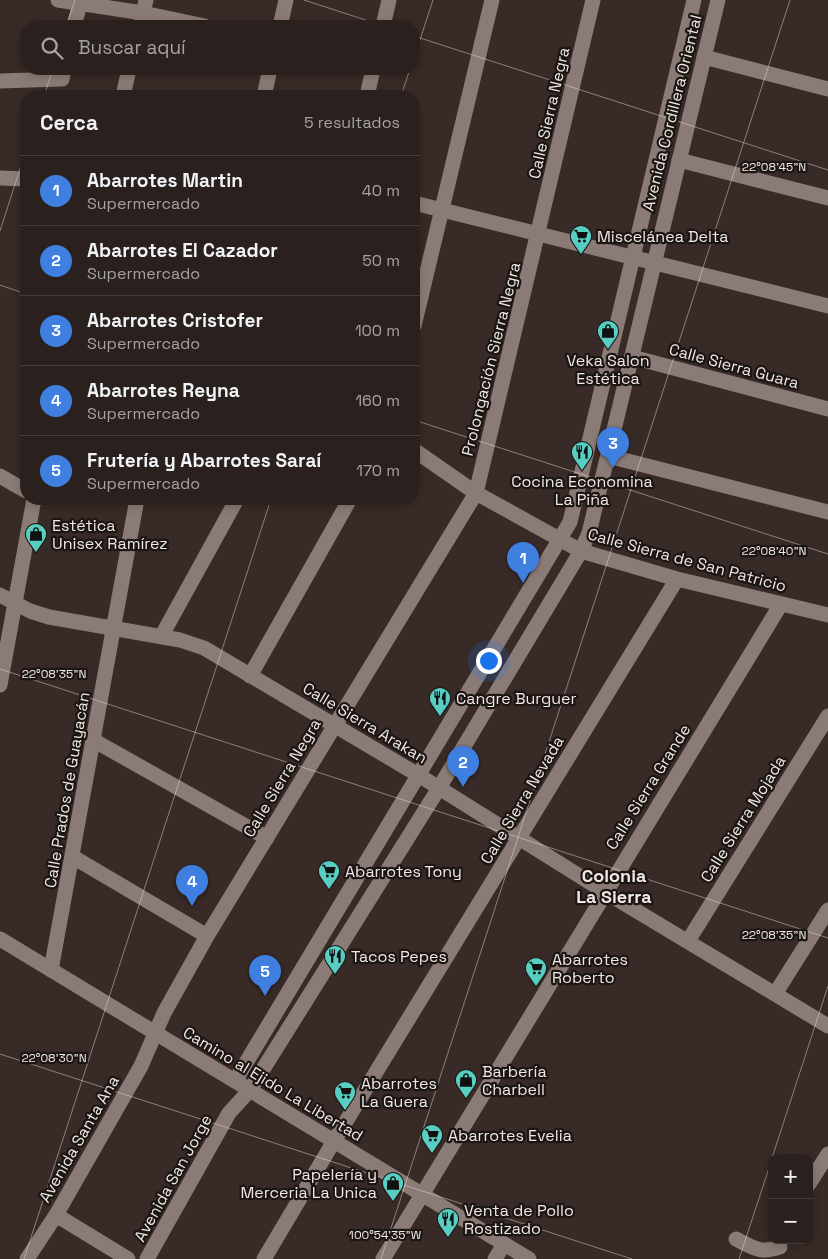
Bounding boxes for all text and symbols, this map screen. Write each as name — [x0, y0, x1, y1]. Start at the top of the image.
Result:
street label: Avenida Cordillera Oriental — [637, 13, 707, 213]
search box — [20, 20, 420, 75]
icon: search — [38, 34, 66, 62]
text: Buscar aquí — [78, 35, 186, 60]
street label: Calle Sierra Negra — [524, 45, 574, 181]
text: Cerca — [40, 109, 98, 136]
text: 5 resultados — [304, 112, 400, 133]
text: 22°08'45"N — [742, 159, 806, 175]
text: Abarrotes Martin — [87, 168, 243, 193]
text: 1 — [52, 180, 60, 201]
text: 40 m — [362, 180, 400, 201]
text: Supermercado — [87, 193, 200, 214]
supermarket icon: Miscelánea Delta — [569, 224, 593, 255]
place label: Miscelánea Delta — [597, 226, 728, 247]
text: Abarrotes El Cazador — [87, 238, 278, 263]
text: 2 — [51, 250, 61, 271]
text: 50 m — [362, 250, 400, 271]
street label: Prolongación Sierra Negra — [457, 260, 525, 458]
text: Supermercado — [87, 263, 200, 284]
text: Abarrotes Cristofer — [87, 308, 263, 333]
shop icon: Veka Salon Estética — [596, 319, 620, 350]
text: 3 — [51, 320, 61, 341]
text: 100 m — [355, 320, 400, 341]
text: Supermercado — [87, 333, 200, 354]
street label: Calle Sierra Guara — [667, 339, 801, 393]
place label: Veka Salon Estética — [566, 350, 650, 389]
text: Abarrotes Reyna — [87, 378, 240, 403]
text: 4 — [51, 390, 61, 411]
text: 160 m — [355, 390, 400, 411]
text: Supermercado — [87, 403, 200, 424]
pin: 3 — [597, 427, 629, 468]
restaurant icon: Cocina Economina La Piña — [570, 440, 594, 471]
text: Frutería y Abarrotes Saraí — [87, 448, 321, 473]
text: 5 — [51, 460, 61, 481]
text: 170 m — [356, 460, 400, 481]
place label: Cocina Economina La Piña — [511, 471, 653, 510]
text: Supermercado — [87, 473, 200, 494]
place label: Estética Unisex Ramírez — [52, 515, 168, 554]
shop icon: Estética Unisex Ramírez — [24, 522, 48, 553]
street label: Calle Sierra de San Patricio — [585, 523, 789, 597]
pin: 1 — [507, 542, 539, 583]
text: 22°08'40"N — [742, 543, 806, 559]
your location — [476, 648, 502, 674]
text: 22°08'35"N — [22, 666, 86, 682]
street label: Calle Sierra Arakan — [299, 678, 431, 768]
restaurant icon: Cangre Burguer — [428, 686, 452, 717]
place label: Cangre Burguer — [456, 688, 577, 709]
street label: Calle Prados de Guayacán — [39, 690, 95, 890]
street label: Calle Sierra Negra — [238, 715, 326, 841]
street label: Calle Sierra Grande — [601, 720, 695, 854]
street label: Calle Sierra Nevada — [475, 732, 569, 868]
pin: 2 — [447, 746, 479, 787]
street label: Calle Sierra Mojada — [696, 752, 790, 886]
supermarket icon: Abarrotes Tony — [317, 859, 341, 890]
place label: Abarrotes Tony — [345, 861, 462, 882]
district label: Colonia La Sierra — [576, 864, 652, 908]
pin: 4 — [176, 865, 208, 906]
text: 22°08'35"N — [742, 927, 806, 943]
restaurant icon: Tacos Pepes — [323, 944, 347, 975]
place label: Tacos Pepes — [351, 946, 447, 967]
place label: Abarrotes Roberto — [552, 949, 628, 988]
pin: 5 — [249, 955, 281, 996]
supermarket icon: Abarrotes Roberto — [524, 956, 548, 987]
street label: Camino al Ejido La Libertad — [179, 1022, 367, 1146]
text: 22°08'30"N — [21, 1050, 87, 1066]
place label: Barbería Charbell — [482, 1061, 547, 1100]
shop icon: Barbería Charbell — [454, 1068, 478, 1099]
street label: Avenida Santa Ana — [34, 1072, 124, 1206]
place label: Abarrotes La Guera — [361, 1073, 437, 1112]
supermarket icon: Abarrotes La Guera — [333, 1080, 357, 1111]
street label: Avenida San Jorge — [129, 1111, 217, 1245]
supermarket icon: Abarrotes Evelia — [420, 1123, 444, 1154]
place label: Abarrotes Evelia — [448, 1125, 572, 1146]
map controls — [768, 1154, 813, 1244]
button: + — [768, 1154, 813, 1199]
place label: Papelería y Merceria La Unica — [240, 1164, 377, 1203]
shop icon: Papelería y Merceria La Unica — [381, 1171, 405, 1202]
button: − — [768, 1199, 813, 1244]
place label: Venta de Pollo Rostizado — [464, 1200, 574, 1239]
restaurant icon: Venta de Pollo Rostizado — [436, 1207, 460, 1238]
text: 100°54'35"W — [349, 1227, 422, 1243]

